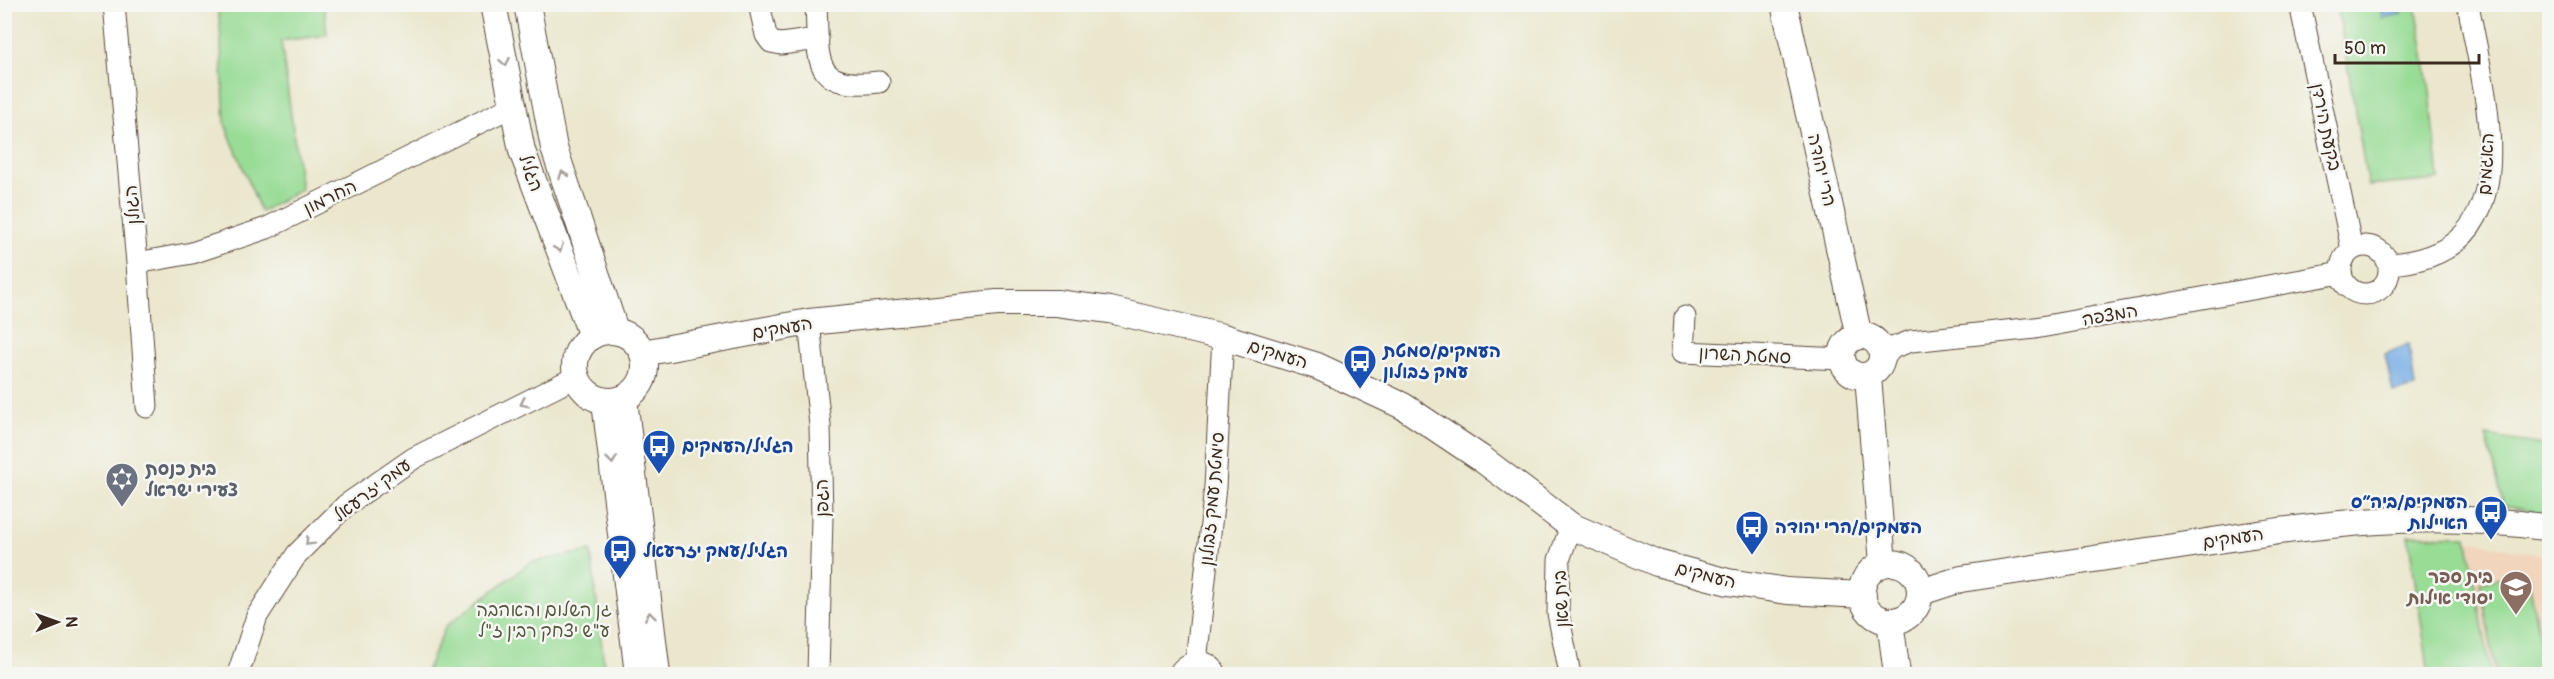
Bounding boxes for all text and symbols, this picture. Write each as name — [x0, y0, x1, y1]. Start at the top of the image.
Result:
scale bar — [2335, 27, 2479, 65]
text: 50 m — [2344, 37, 2386, 60]
one-way arrow — [498, 57, 511, 67]
street label: בקעת הירדן — [2305, 81, 2346, 173]
street label: הרי יהודה — [1802, 131, 1841, 209]
street label: האגמים — [2473, 132, 2500, 196]
street label: הגליל — [513, 152, 548, 195]
one-way arrow — [557, 170, 570, 181]
street label: החרמון — [300, 175, 361, 220]
street label: הגולן — [119, 184, 146, 226]
one-way arrow — [552, 242, 564, 253]
street label: המצפה — [2080, 299, 2140, 332]
street label: העמקים — [750, 312, 814, 345]
street label: העמקים — [1245, 334, 1311, 375]
place label: העמקים/סמטת עמק זבולון — [1381, 340, 1501, 384]
street label: סמטת השרון — [1698, 342, 1792, 369]
bus stop icon: העמקים/סמטת עמק זבולון — [1342, 343, 1378, 390]
one-way arrow — [519, 396, 530, 407]
bus stop icon: הגליל/העמקים — [641, 428, 677, 475]
street label: סימטת עמק זבולון — [1195, 431, 1230, 567]
place label: הגליל/העמקים — [682, 435, 794, 458]
street label: עמק יזרעאל — [329, 454, 416, 527]
one-way arrow — [605, 455, 618, 464]
place label: בית כנסת צעירי ישראל — [145, 458, 238, 502]
synagogue icon: בית כנסת צעירי ישראל — [104, 461, 140, 508]
street label: הגפן — [811, 479, 834, 517]
place label: העמקים/ביה״ס האיילות — [2351, 491, 2468, 535]
bus stop icon: העמקים/ביה״ס האיילות — [2473, 494, 2509, 541]
bus stop icon: העמקים/הרי יהודה — [1734, 509, 1770, 556]
place label: העמקים/הרי יהודה — [1775, 516, 1922, 539]
street label: העמקים — [2201, 522, 2265, 555]
bus stop icon: הגליל/עמק יזרעאל — [602, 533, 638, 580]
one-way arrow — [305, 535, 316, 546]
place label: הגליל/עמק יזרעאל — [643, 540, 788, 563]
street label: העמקים — [1673, 557, 1739, 594]
place label: בית ספר יסודי אילות — [2405, 566, 2493, 610]
school or university icon: בית ספר יסודי אילות — [2498, 569, 2534, 616]
street label: בית שאן — [1549, 570, 1574, 628]
north arrow — [27, 592, 87, 652]
park label: גן השלום והאהבה ע"ש יצחק רבין ז"ל — [476, 599, 612, 643]
one-way arrow — [644, 612, 657, 621]
text: N — [61, 616, 81, 628]

